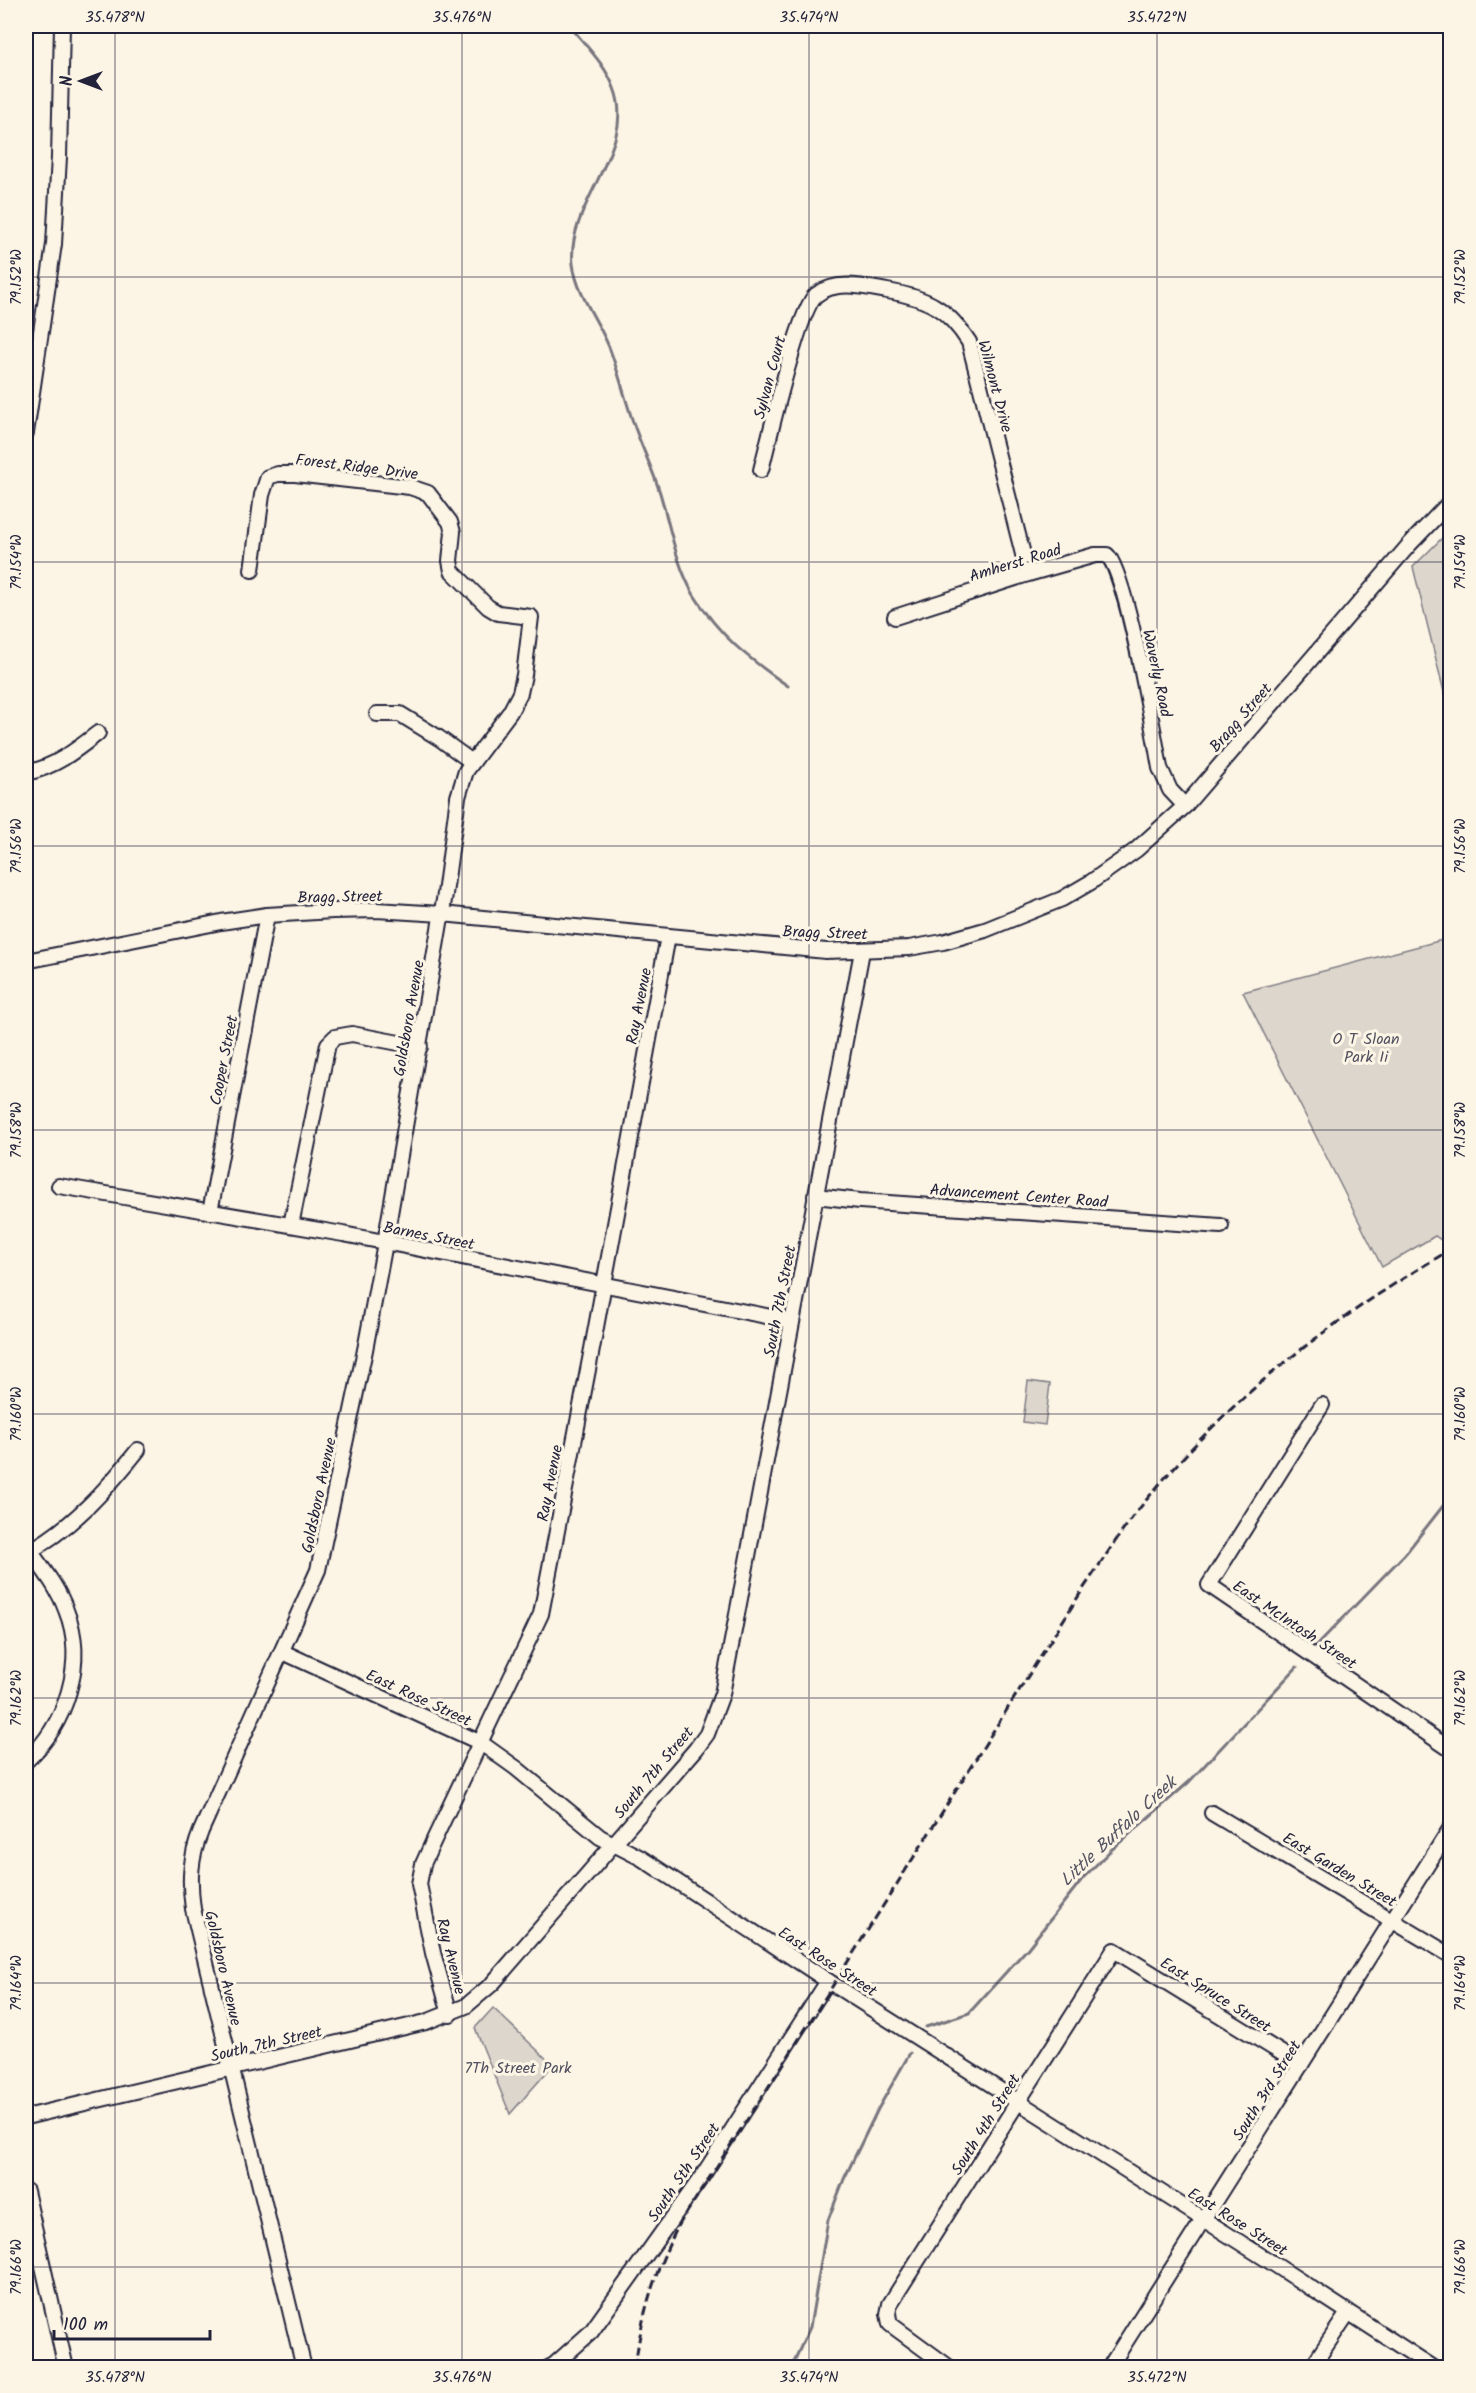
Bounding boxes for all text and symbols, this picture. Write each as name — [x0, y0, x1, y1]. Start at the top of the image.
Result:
text: 35.478°N — [85, 6, 145, 30]
text: 35.476°N — [433, 6, 491, 30]
text: 35.474°N — [780, 6, 838, 30]
text: 35.472°N — [1127, 6, 1187, 30]
north arrow — [51, 51, 111, 111]
text: N — [55, 76, 80, 86]
text: 79.152°W — [5, 249, 29, 305]
text: 79.152°W — [1449, 249, 1473, 305]
street label: Sylvan Court — [747, 332, 794, 422]
street label: Wilmont Drive — [970, 337, 1019, 435]
street label: Forest Ridge Drive — [294, 448, 420, 487]
text: 79.154°W — [5, 534, 29, 590]
text: 79.154°W — [1449, 534, 1473, 590]
street label: Amherst Road — [966, 537, 1066, 589]
street label: Waverly Road — [1135, 627, 1178, 721]
street label: Bragg Street — [1204, 677, 1279, 758]
text: 79.156°W — [5, 818, 29, 874]
text: 79.156°W — [1449, 818, 1473, 874]
street label: Bragg Street — [297, 884, 384, 911]
street label: Bragg Street — [782, 920, 869, 948]
street label: Goldsboro Avenue — [387, 958, 432, 1078]
street label: Ray Avenue — [620, 966, 659, 1047]
street label: Cooper Street — [203, 1012, 246, 1107]
park label: O T Sloan Park Ii — [1333, 1027, 1399, 1070]
text: 79.158°W — [5, 1102, 29, 1158]
text: 79.158°W — [1449, 1102, 1473, 1158]
street label: Advancement Center Road — [929, 1178, 1110, 1215]
street label: Barnes Street — [381, 1215, 477, 1258]
street label: South 7th Street — [757, 1242, 804, 1360]
text: 79.160°W — [5, 1386, 29, 1442]
text: 79.160°W — [1449, 1386, 1473, 1442]
street label: Goldsboro Avenue — [295, 1435, 344, 1555]
street label: Ray Avenue — [531, 1443, 570, 1524]
street label: East McIntosh Street — [1227, 1574, 1362, 1677]
street label: East Rose Street — [361, 1663, 476, 1734]
text: 79.162°W — [5, 1670, 29, 1726]
text: 79.162°W — [1449, 1670, 1473, 1726]
street label: South 7th Street — [608, 1721, 701, 1825]
water label: Little Buffalo Creek — [1054, 1768, 1186, 1894]
street label: East Garden Street — [1277, 1826, 1402, 1915]
street label: Goldsboro Avenue — [197, 1908, 248, 2028]
street label: Ray Avenue — [429, 1916, 472, 1997]
street label: East Rose Street — [773, 1921, 882, 2004]
street label: East Spruce Street — [1155, 1951, 1276, 2040]
text: 79.164°W — [5, 1955, 29, 2011]
text: 79.164°W — [1449, 1955, 1473, 2011]
street label: South 7th Street — [208, 2019, 325, 2069]
street label: South 3rd Street — [1226, 2035, 1309, 2146]
park label: 7Th Street Park — [465, 2056, 572, 2081]
street label: South 4th Street — [945, 2069, 1028, 2180]
street label: South 5th Street — [642, 2118, 727, 2227]
street label: East Rose Street — [1182, 2181, 1293, 2263]
text: 79.166°W — [5, 2239, 29, 2295]
text: 79.166°W — [1449, 2239, 1473, 2295]
scale bar — [54, 2303, 210, 2341]
text: 100 m — [63, 2311, 108, 2340]
text: 35.478°N — [85, 2366, 145, 2390]
text: 35.476°N — [433, 2366, 491, 2390]
text: 35.474°N — [780, 2366, 838, 2390]
text: 35.472°N — [1127, 2366, 1187, 2390]

